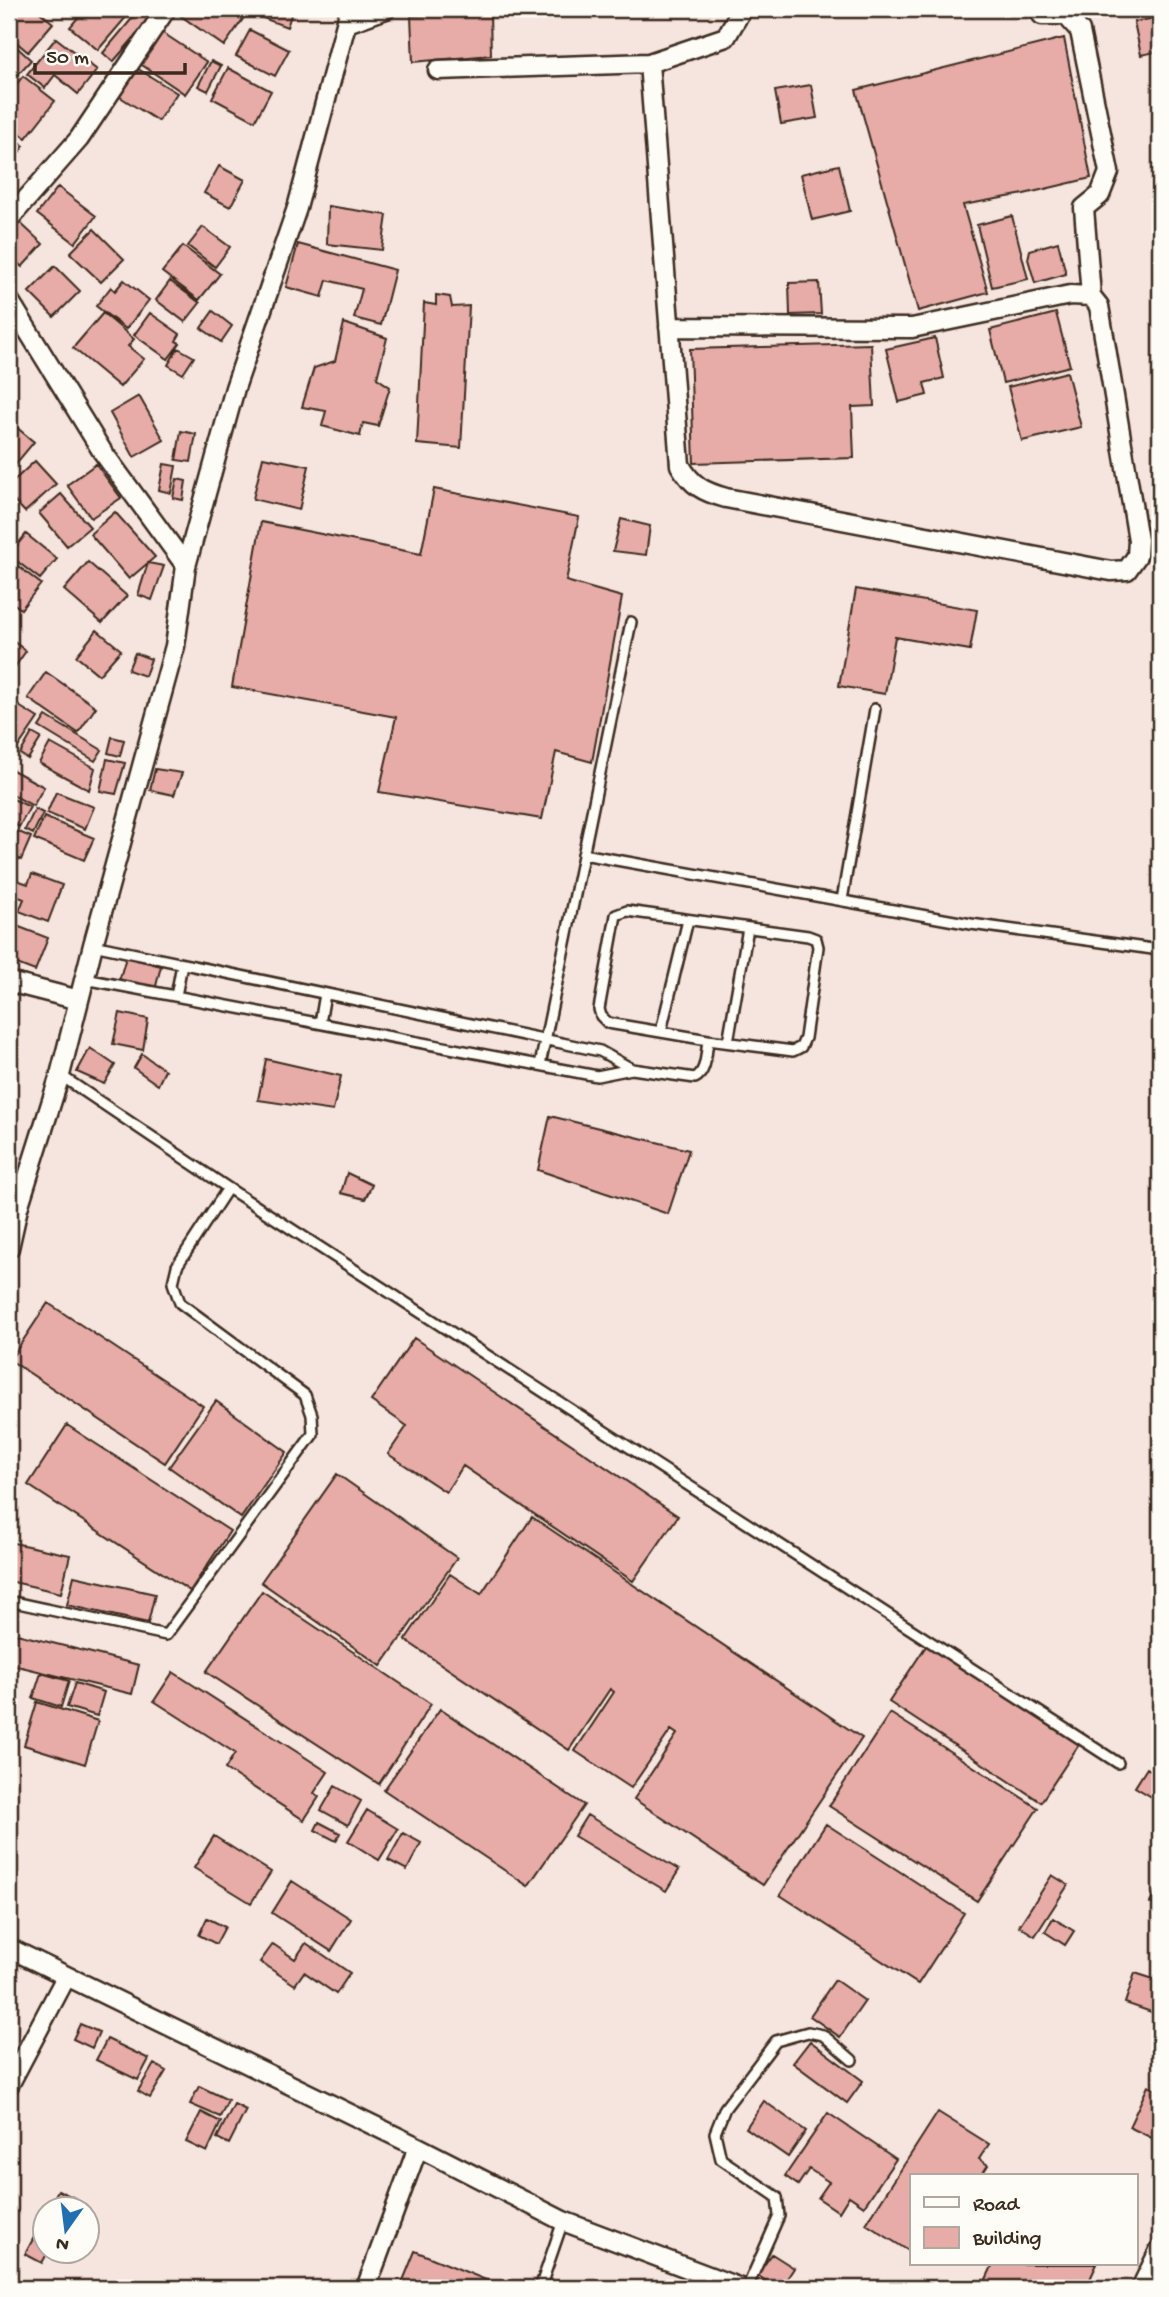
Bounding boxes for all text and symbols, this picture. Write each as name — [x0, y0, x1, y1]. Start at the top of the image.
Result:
scale bar — [35, 32, 186, 76]
text: 50 m — [46, 47, 89, 72]
legend — [910, 2174, 1138, 2266]
text: Road — [973, 2194, 1021, 2219]
north arrow — [32, 2196, 102, 2266]
text: Building — [972, 2228, 1042, 2253]
text: N — [54, 2230, 72, 2256]

